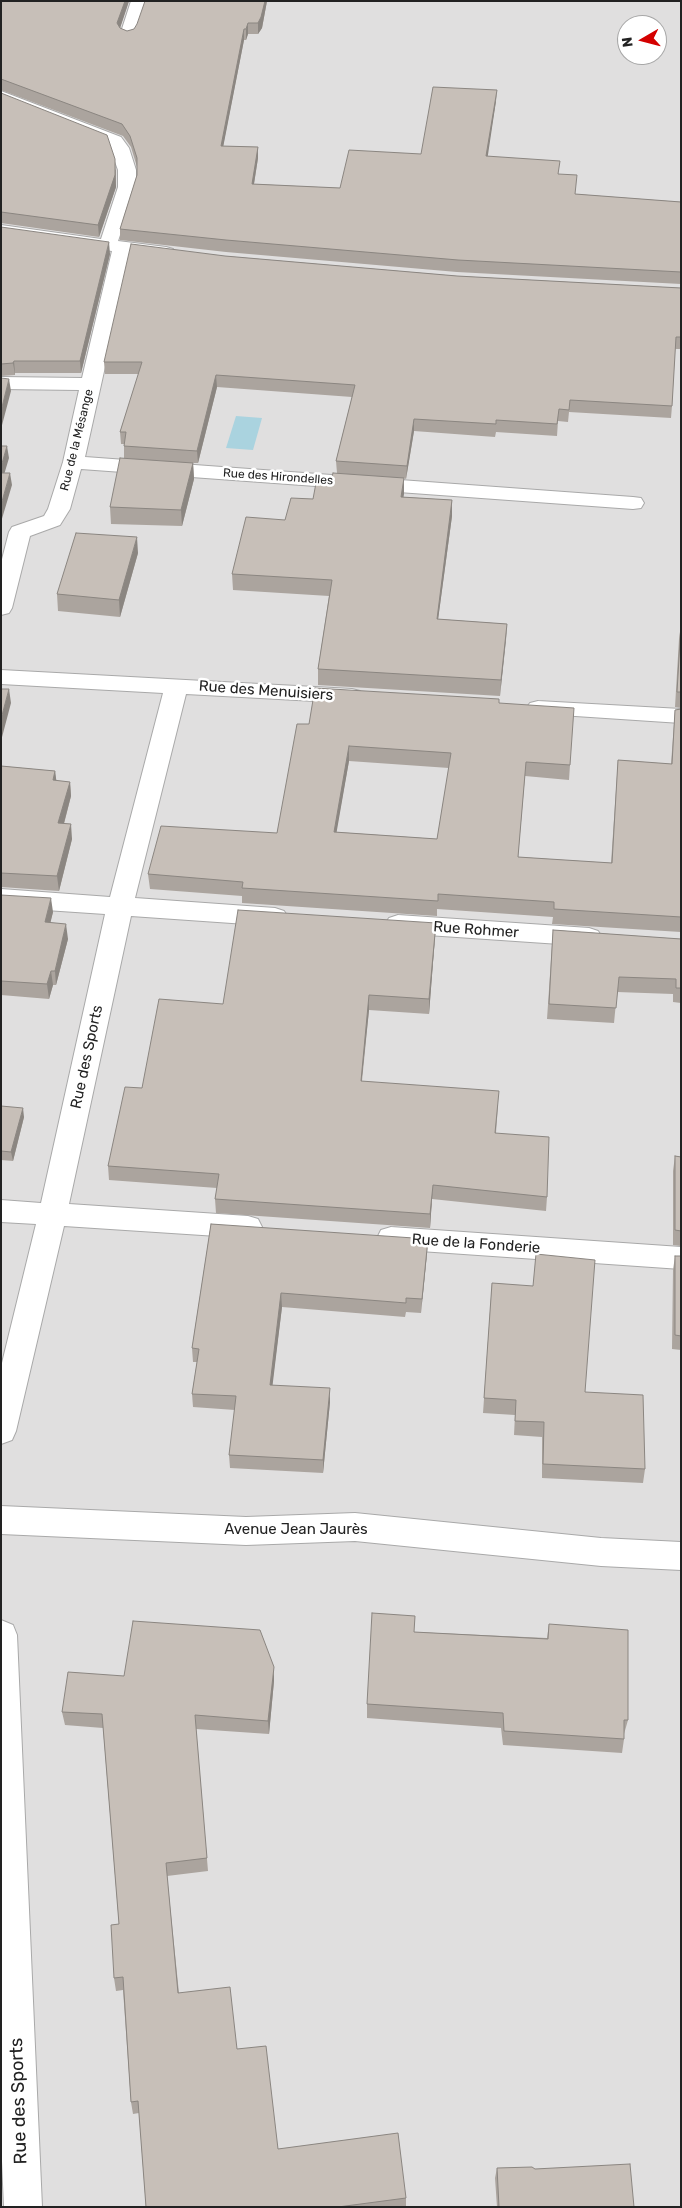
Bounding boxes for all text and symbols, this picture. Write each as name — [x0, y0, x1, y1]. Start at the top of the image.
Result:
north arrow — [617, 15, 667, 65]
text: N — [619, 36, 637, 48]
street label: Rue de la Mésange — [57, 388, 97, 492]
street label: Rue des Hirondelles — [222, 466, 334, 488]
street label: Rue des Menuisiers — [198, 677, 334, 705]
street label: Rue Rohmer — [433, 918, 519, 942]
street label: Rue des Sports — [67, 1003, 107, 1111]
street label: Rue de la Fonderie — [411, 1231, 541, 1257]
street label: Avenue Jean Jaurès — [224, 1521, 368, 1539]
street label: Rue des Sports — [6, 2037, 32, 2165]

